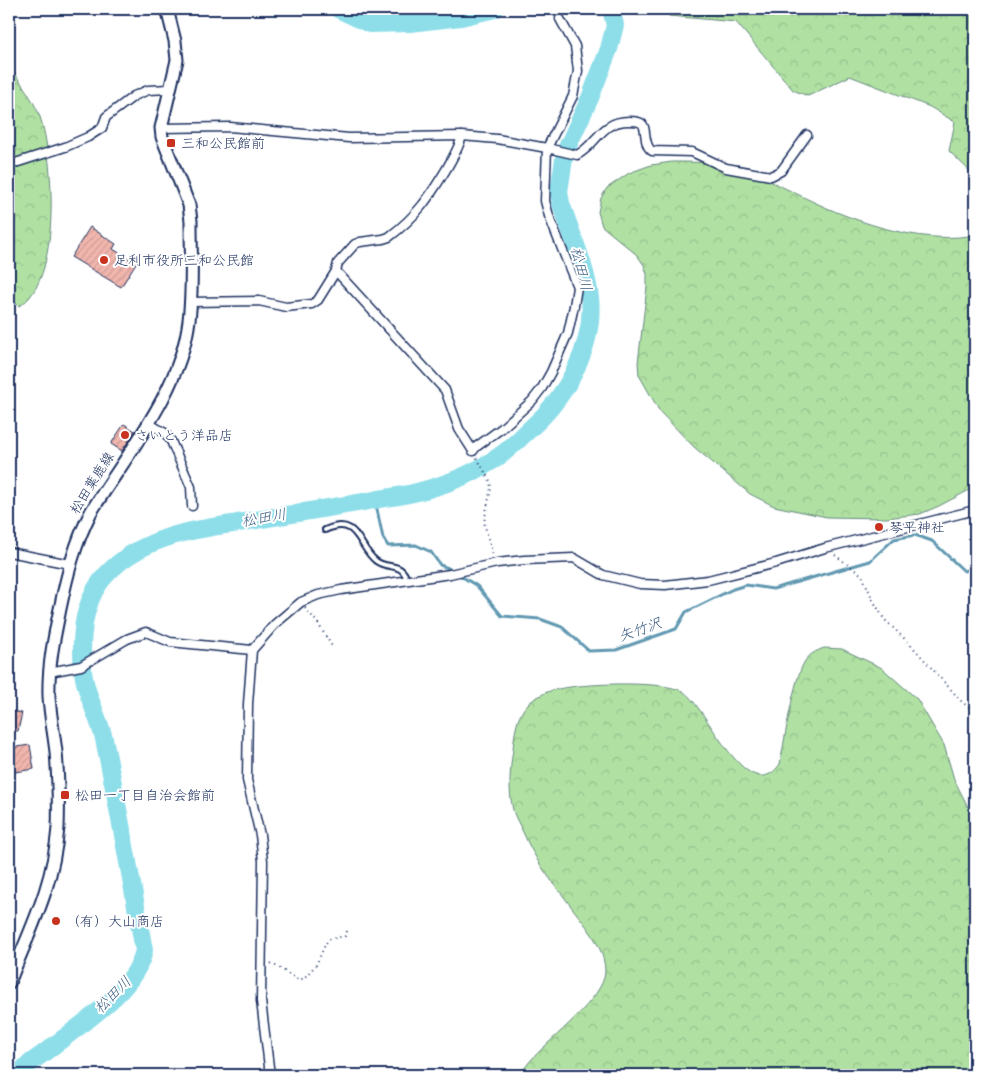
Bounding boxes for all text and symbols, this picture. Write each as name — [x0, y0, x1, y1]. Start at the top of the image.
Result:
place label: 三和公民館前 — [181, 135, 265, 152]
marker: 三和公民館前 — [165, 137, 177, 149]
water label: 松田川 — [566, 245, 596, 293]
place label: 足利市役所三和公民館 — [114, 252, 254, 269]
marker: 足利市役所三和公民館 — [98, 254, 110, 266]
place label: さいとう洋品店 — [135, 427, 233, 444]
marker: さいとう洋品店 — [119, 429, 131, 441]
street label: 松田葉鹿線 — [66, 449, 118, 517]
water label: 松田川 — [240, 505, 288, 531]
place label: 琴平神社 — [889, 519, 945, 536]
marker: 琴平神社 — [873, 521, 885, 533]
water label: 矢竹沢 — [616, 613, 665, 646]
place label: 松田一丁目自治会館前 — [75, 787, 215, 804]
marker: 松田一丁目自治会館前 — [59, 789, 71, 801]
place label: （有）大山商店 — [66, 913, 164, 930]
marker: （有）大山商店 — [50, 915, 62, 927]
water label: 松田川 — [90, 972, 136, 1018]

